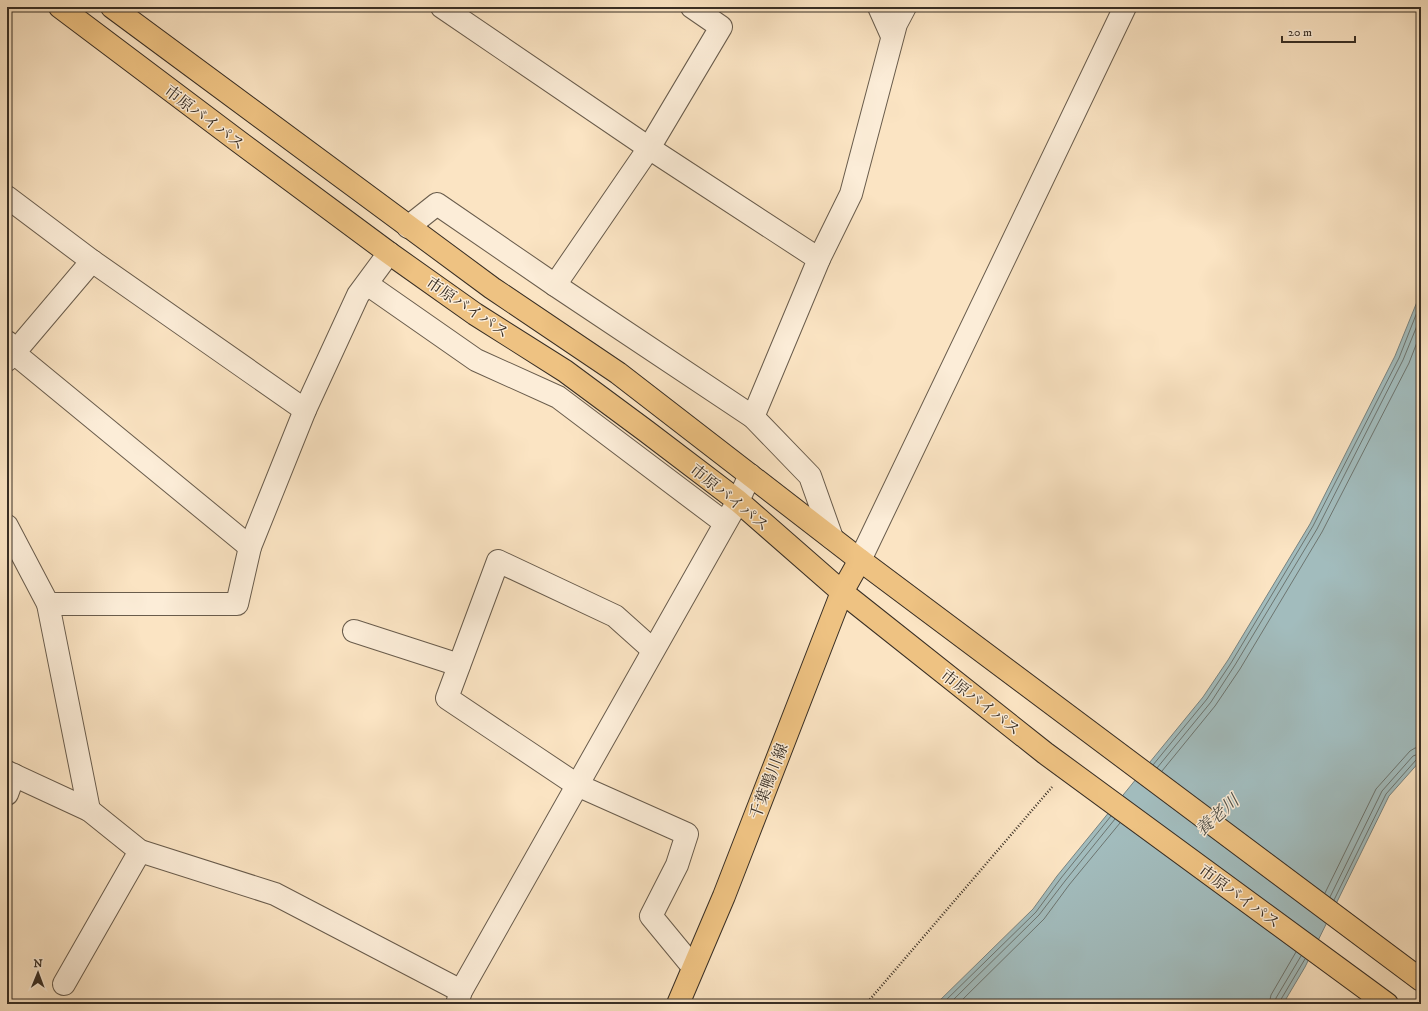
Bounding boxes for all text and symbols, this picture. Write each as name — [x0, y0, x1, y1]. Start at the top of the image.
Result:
scale bar — [1282, 18, 1355, 44]
text: 20 m — [1288, 25, 1312, 40]
street label: 市原バイパス — [160, 81, 249, 155]
street label: 市原バイパス — [422, 273, 513, 343]
street label: 市原バイパス — [686, 460, 773, 536]
street label: 市原バイパス — [937, 665, 1024, 740]
street label: 千葉鴨川線 — [745, 740, 793, 822]
water label: 養老川 — [1191, 789, 1245, 841]
street label: 市原バイパス — [1195, 861, 1284, 933]
north arrow — [18, 953, 58, 993]
text: N — [34, 957, 43, 971]

